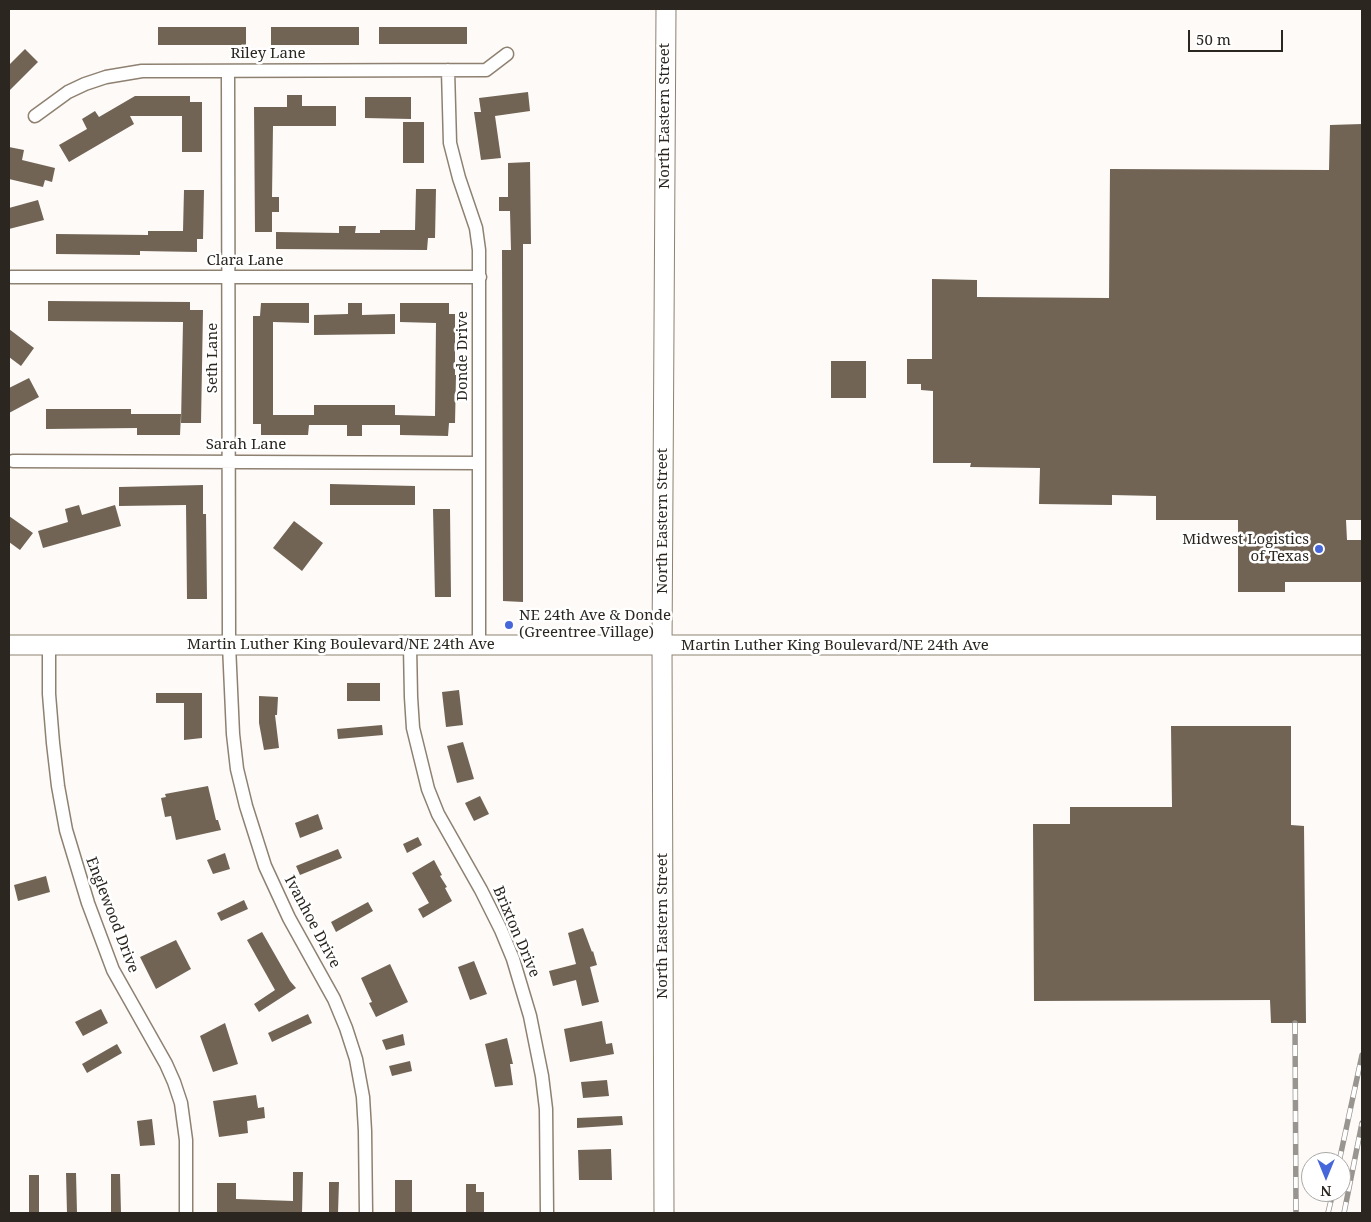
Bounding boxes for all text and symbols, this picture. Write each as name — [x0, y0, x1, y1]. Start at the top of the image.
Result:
scale bar — [1191, 20, 1286, 52]
text: 50 m — [1196, 29, 1231, 49]
street label: North Eastern Street — [656, 43, 674, 189]
street label: Riley Lane — [230, 45, 306, 63]
street label: Clara Lane — [207, 252, 283, 270]
street label: Donde Drive — [454, 311, 472, 401]
street label: Seth Lane — [204, 323, 222, 393]
street label: Sarah Lane — [206, 436, 286, 454]
street label: North Eastern Street — [654, 448, 672, 594]
place label: Midwest Logistics of Texas — [1182, 531, 1309, 566]
marker: Midwest Logistics of Texas — [1313, 543, 1325, 555]
place label: NE 24th Ave & Donde (Greentree Village) — [519, 607, 671, 642]
marker: NE 24th Ave & Donde (Greentree Village) — [503, 619, 515, 631]
street label: Martin Luther King Boulevard/NE 24th Ave — [187, 636, 495, 654]
street label: Martin Luther King Boulevard/NE 24th Ave — [681, 637, 989, 655]
street label: North Eastern Street — [654, 853, 672, 999]
street label: Englewood Drive — [82, 855, 142, 975]
street label: Ivanhoe Drive — [280, 873, 344, 971]
street label: Brixton Drive — [489, 884, 543, 980]
north arrow — [1301, 1152, 1351, 1202]
text: N — [1320, 1182, 1332, 1201]

